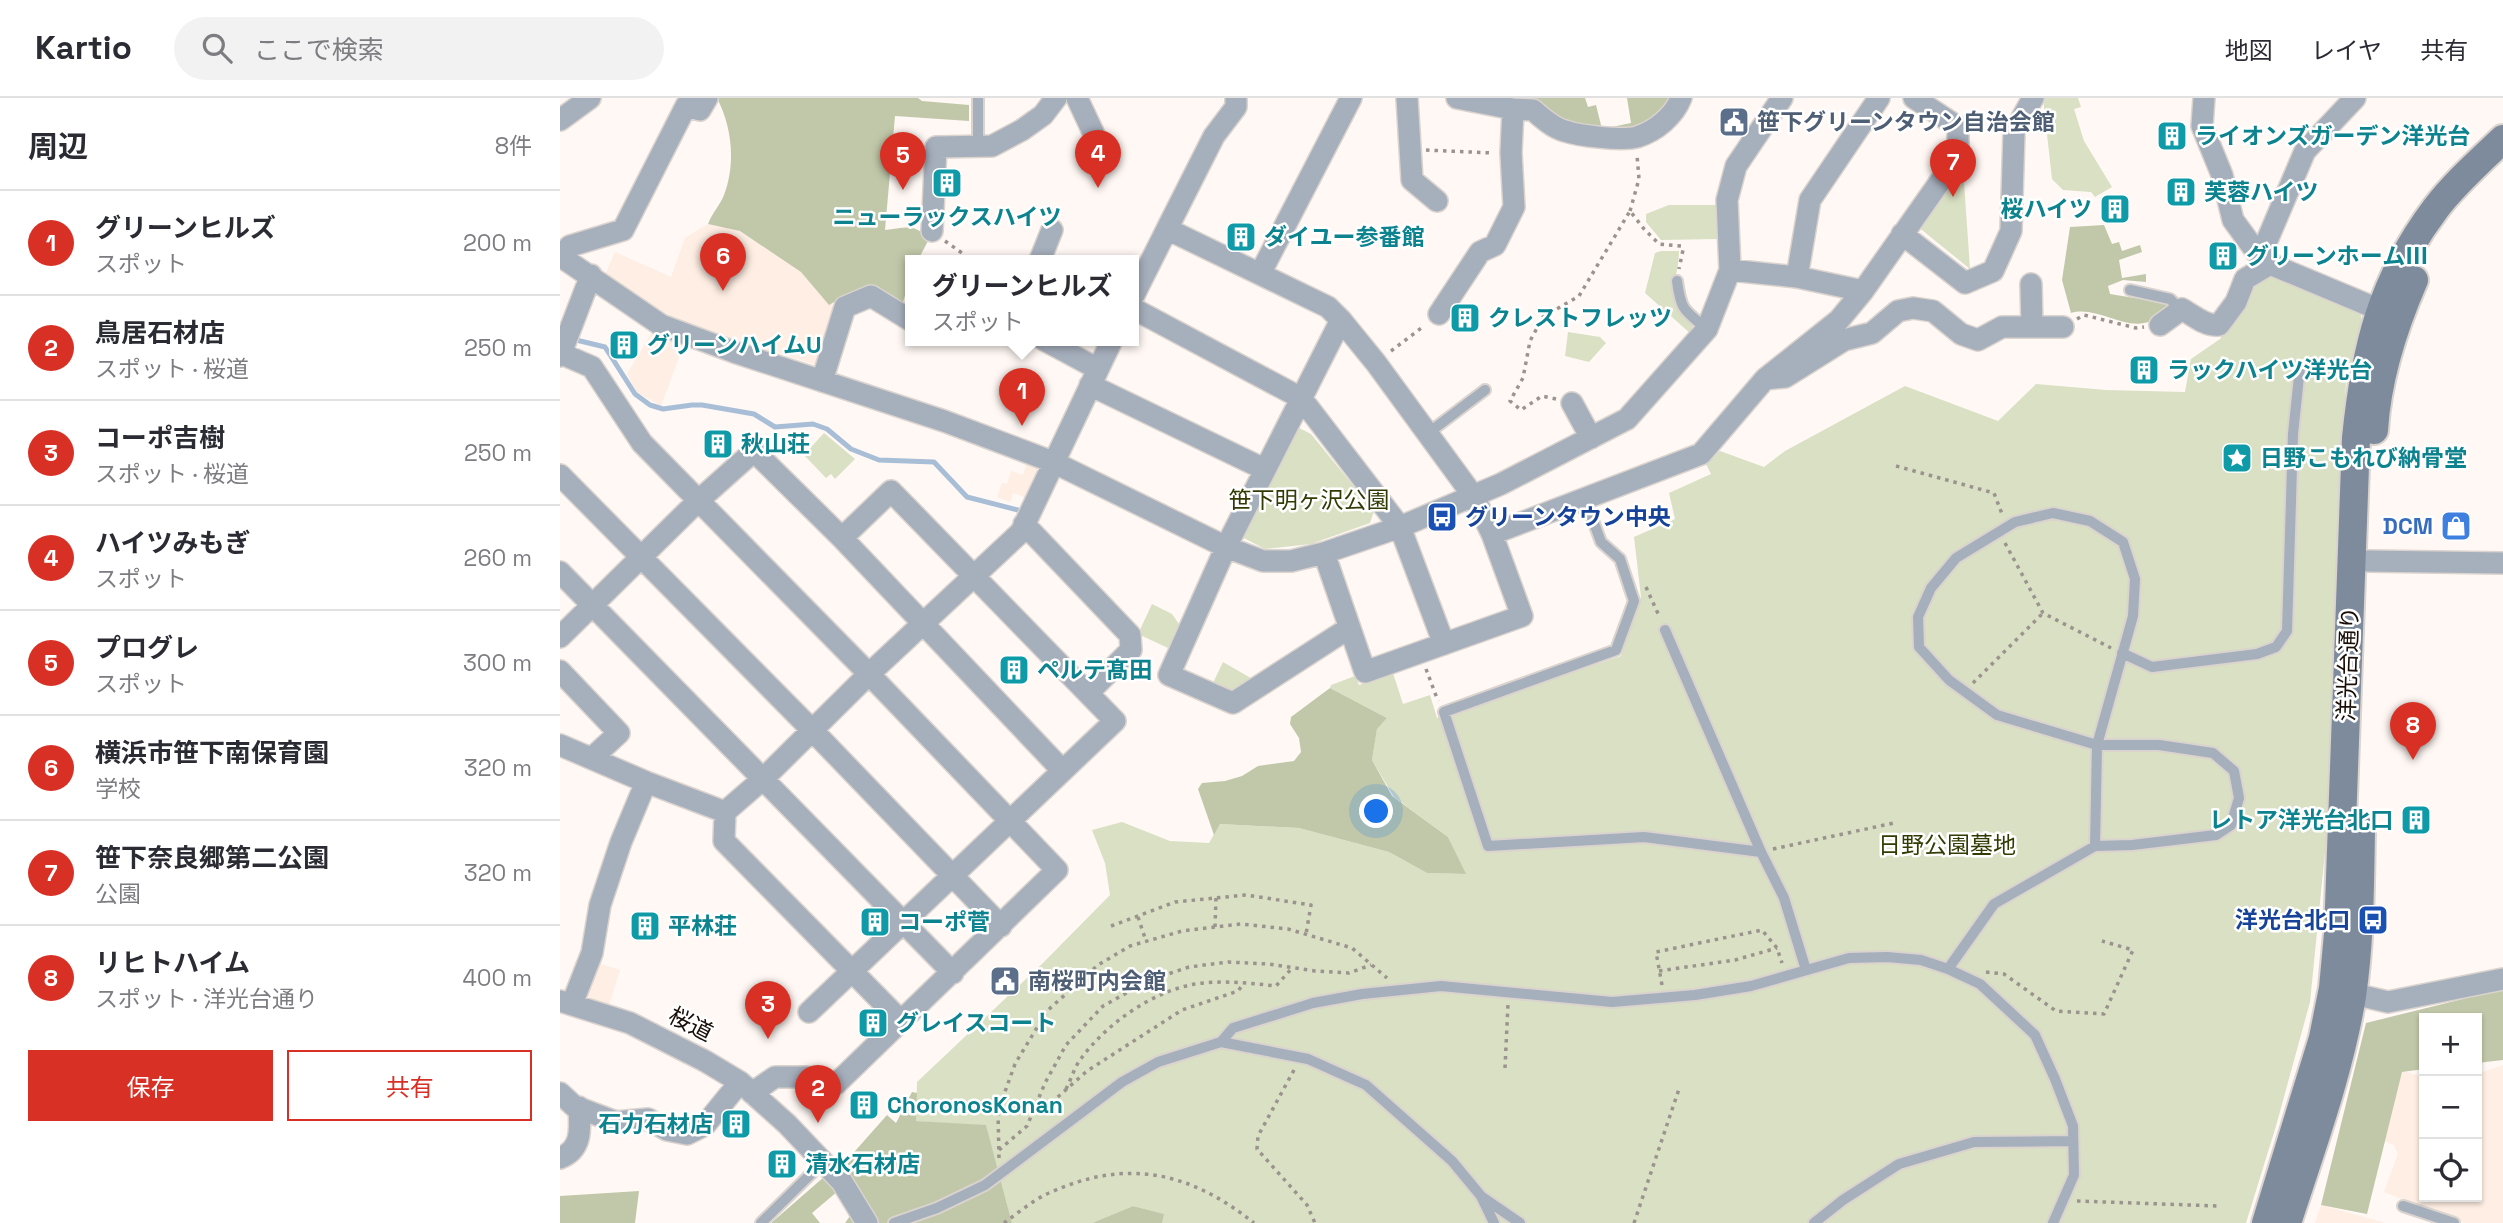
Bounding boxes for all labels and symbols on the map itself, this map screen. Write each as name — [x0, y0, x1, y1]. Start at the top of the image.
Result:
public building icon: 笹下グリーンタウン自治会館 — [1717, 105, 1751, 139]
place label: 笹下グリーンタウン自治会館 — [1757, 107, 2055, 137]
building icon: ライオンズガーデン洋光台 — [2155, 119, 2189, 153]
place label: ライオンズガーデン洋光台 — [2195, 121, 2471, 151]
pin: 4 — [1075, 130, 1121, 188]
pin: 5 — [880, 132, 926, 190]
pin: 7 — [1930, 139, 1976, 197]
building icon: ニューラックスハイツ — [930, 166, 964, 200]
building icon: 芙蓉ハイツ — [2164, 175, 2198, 209]
place label: 芙蓉ハイツ — [2204, 177, 2319, 207]
building icon: 桜ハイツ — [2098, 192, 2132, 226]
place label: 桜ハイツ — [2000, 194, 2092, 224]
place label: ニューラックスハイツ — [833, 202, 1061, 232]
building icon: ダイユー参番館 — [1224, 220, 1258, 254]
place label: ダイユー参番館 — [1264, 222, 1425, 252]
pin: 6 — [700, 233, 746, 291]
building icon: グリーンホームⅢ — [2206, 239, 2240, 273]
place label: グリーンホームⅢ — [2246, 241, 2428, 271]
building icon: クレストフレッツ — [1448, 301, 1482, 335]
place label: クレストフレッツ — [1488, 303, 1672, 333]
building icon: グリーンハイムU — [607, 328, 641, 362]
place label: グリーンハイムU — [647, 330, 821, 360]
building icon: ラックハイツ洋光台 — [2127, 353, 2161, 387]
place label: ラックハイツ洋光台 — [2167, 355, 2372, 385]
pin: 1 — [999, 368, 1045, 426]
building icon: 秋山荘 — [701, 427, 735, 461]
place label: 秋山荘 — [741, 429, 810, 459]
place icon: 日野こもれび納骨堂 — [2220, 441, 2254, 475]
place label: 日野こもれび納骨堂 — [2260, 443, 2467, 473]
park label: 笹下明ヶ沢公園 — [1229, 485, 1390, 515]
bus stop icon: グリーンタウン中央 — [1425, 500, 1459, 534]
place label: グリーンタウン中央 — [1465, 502, 1671, 532]
shop icon: DCM — [2439, 509, 2473, 543]
place label: DCM — [2383, 511, 2433, 541]
street label: 洋光台通り — [2331, 606, 2365, 722]
building icon: ペルテ髙田 — [997, 653, 1031, 687]
place label: ペルテ髙田 — [1037, 655, 1152, 685]
pin: 8 — [2390, 702, 2436, 760]
your location — [1359, 794, 1393, 828]
building icon: レトア洋光台北口 — [2399, 803, 2433, 837]
place label: レトア洋光台北口 — [2209, 805, 2393, 835]
park label: 日野公園墓地 — [1878, 830, 2016, 860]
bus stop icon: 洋光台北口 — [2356, 903, 2390, 937]
building icon: コーポ菅 — [858, 905, 892, 939]
place label: 洋光台北口 — [2235, 905, 2350, 935]
place label: コーポ菅 — [898, 907, 990, 937]
building icon: 平林荘 — [628, 909, 662, 943]
place label: 平林荘 — [668, 911, 737, 941]
public building icon: 南桜町内会館 — [988, 964, 1022, 998]
place label: 南桜町内会館 — [1028, 966, 1166, 996]
pin: 3 — [745, 981, 791, 1039]
street label: 桜道 — [664, 1000, 718, 1048]
building icon: グレイスコート — [856, 1006, 890, 1040]
place label: グレイスコート — [896, 1008, 1056, 1038]
pin: 2 — [795, 1065, 841, 1123]
building icon: ChoronosKonan — [847, 1088, 881, 1122]
place label: ChoronosKonan — [887, 1090, 1063, 1120]
building icon: 石力石材店 — [719, 1107, 753, 1141]
place label: 石力石材店 — [598, 1109, 713, 1139]
building icon: 清水石材店 — [765, 1147, 799, 1181]
place label: 清水石材店 — [805, 1149, 920, 1179]

